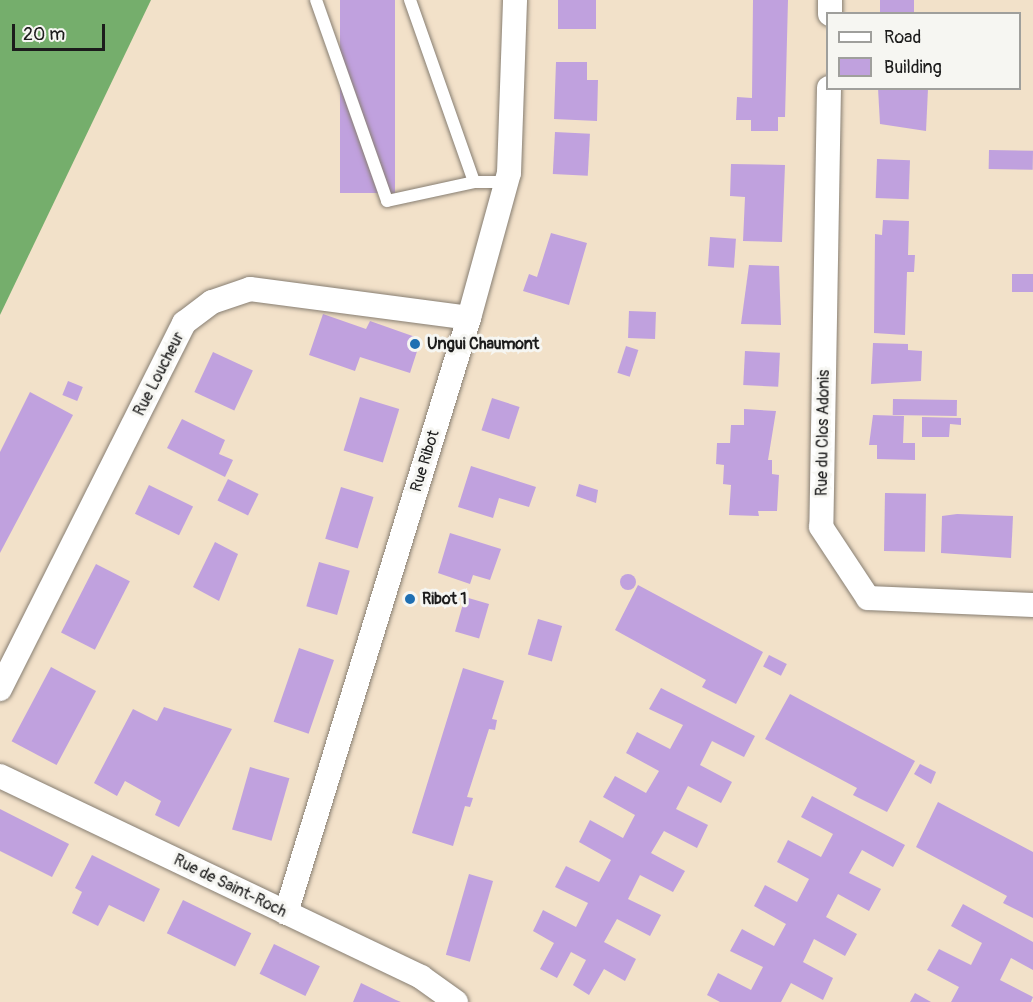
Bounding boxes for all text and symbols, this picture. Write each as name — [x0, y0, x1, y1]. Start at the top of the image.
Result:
scale bar — [15, 12, 108, 50]
legend — [826, 12, 1021, 90]
text: 20 m — [23, 23, 65, 46]
text: Road — [884, 26, 921, 49]
text: Building — [884, 56, 942, 79]
street label: Rue Loucheur — [130, 329, 188, 419]
place label: Ungui Chaumont — [427, 334, 539, 354]
marker: Ungui Chaumont — [408, 337, 422, 351]
street label: Rue du Clos Adonis — [812, 370, 834, 496]
street label: Rue Ribot — [407, 428, 443, 494]
place label: Ribot 1 — [422, 589, 467, 609]
marker: Ribot 1 — [403, 592, 417, 606]
street label: Rue de Saint-Roch — [170, 850, 290, 922]

